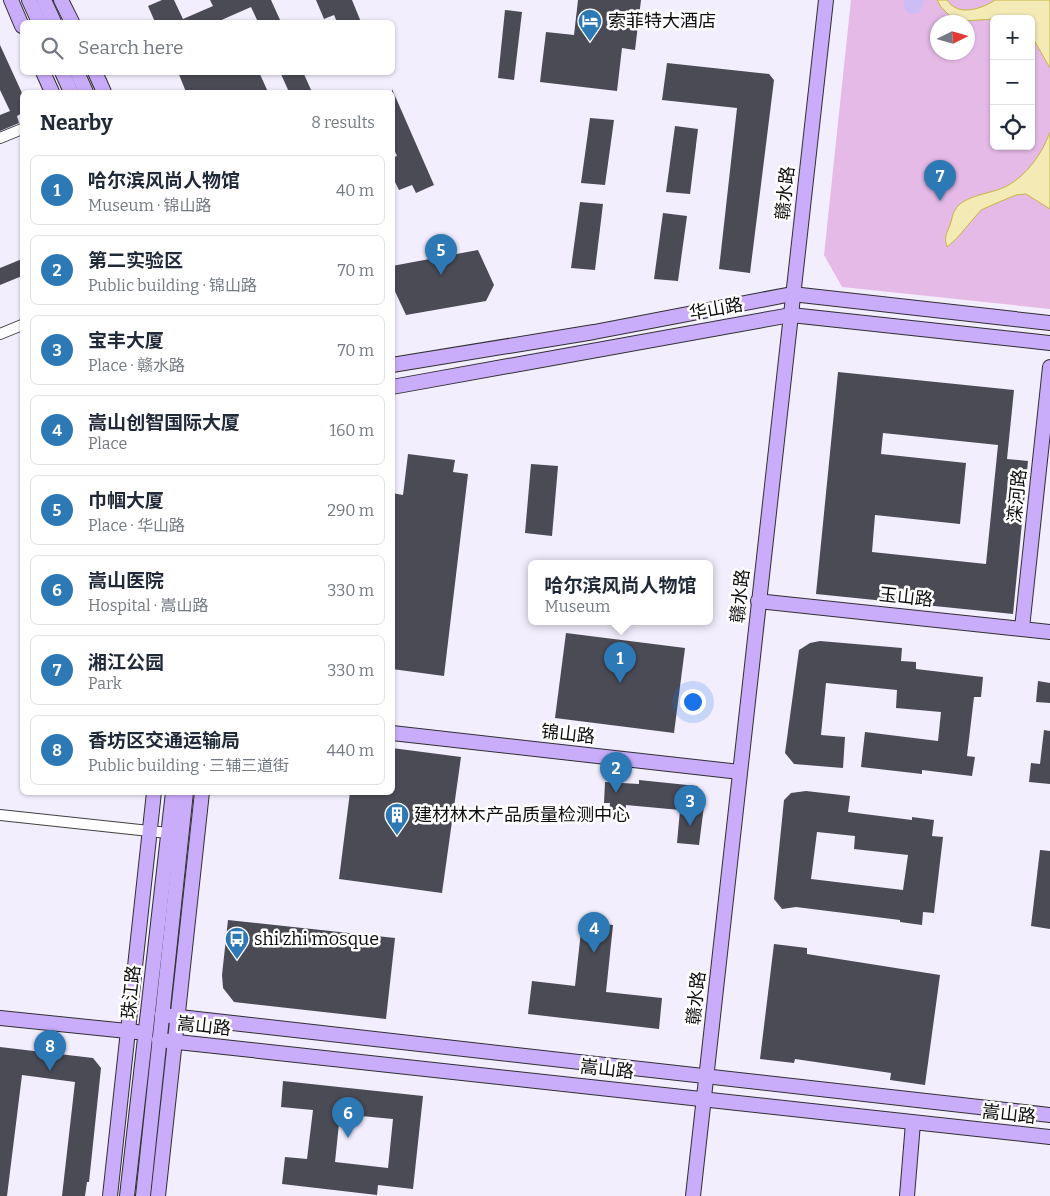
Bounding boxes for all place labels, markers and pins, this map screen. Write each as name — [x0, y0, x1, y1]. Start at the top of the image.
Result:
hotel icon: 索菲特大酒店 — [577, 8, 603, 42]
place label: 索菲特大酒店 — [608, 10, 716, 32]
pin: 7 — [924, 160, 956, 201]
pin: 5 — [425, 234, 457, 275]
pin: 1 — [604, 642, 636, 683]
pin: 2 — [600, 752, 632, 793]
pin: 3 — [674, 785, 706, 826]
building icon: 建材林木产品质量检测中心 — [384, 802, 410, 836]
place label: 建材林木产品质量检测中心 — [414, 804, 630, 826]
pin: 4 — [578, 912, 610, 953]
bus stop icon: shi zhi mosque — [224, 926, 250, 960]
place label: shi zhi mosque — [254, 928, 379, 950]
pin: 8 — [34, 1030, 66, 1071]
pin: 6 — [332, 1097, 364, 1138]

